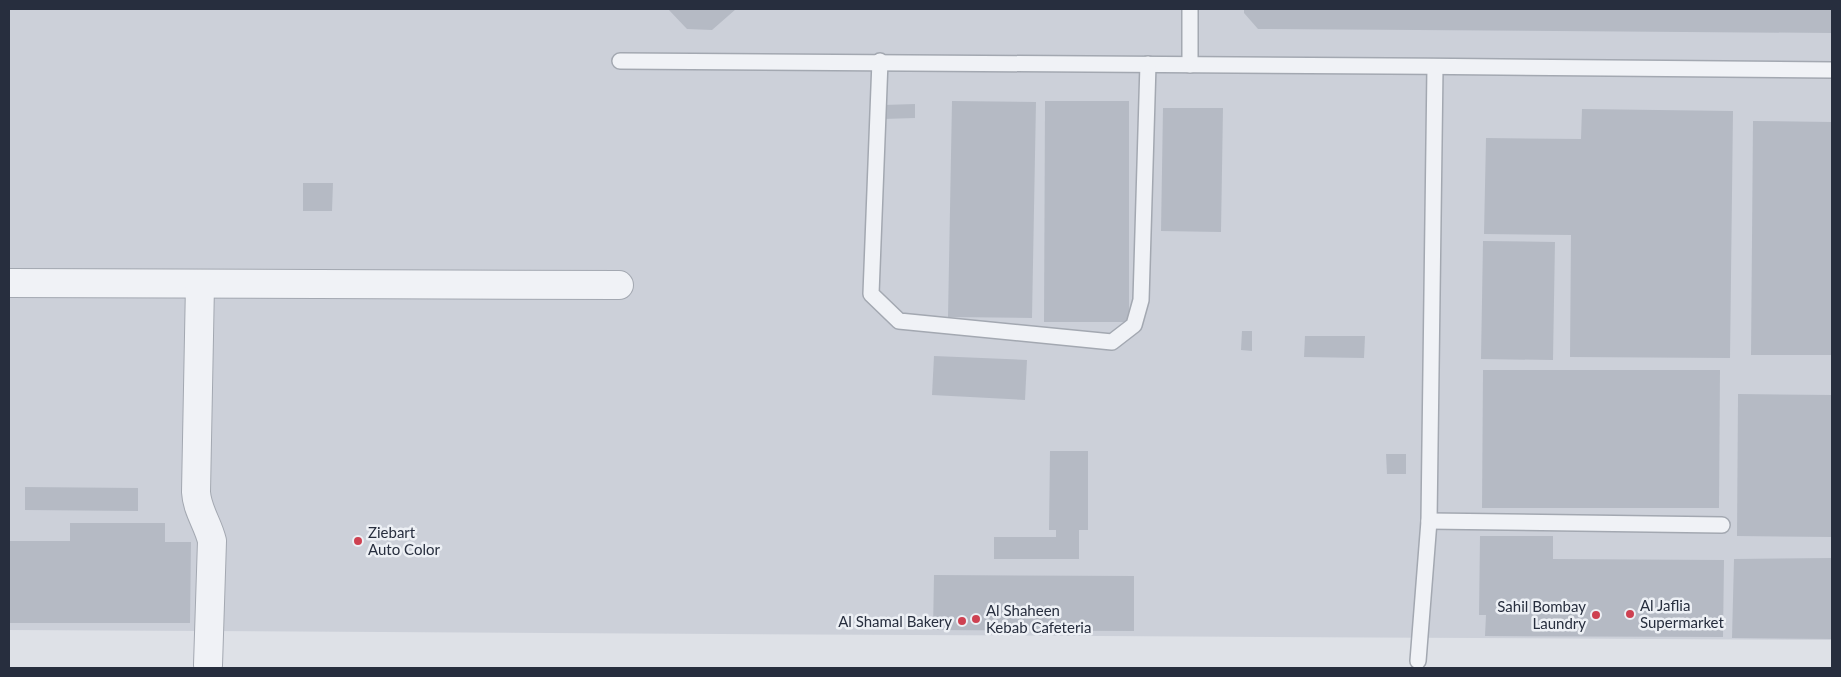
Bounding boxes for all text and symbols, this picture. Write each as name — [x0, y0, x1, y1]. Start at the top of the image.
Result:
place label: Ziebart Auto Color — [368, 523, 440, 558]
marker: Ziebart Auto Color — [352, 535, 364, 547]
place label: Al Jaflia Supermarket — [1640, 596, 1724, 631]
place label: Sahil Bombay Laundry — [1497, 597, 1586, 632]
place label: Al Shaheen Kebab Cafeteria — [986, 601, 1091, 636]
marker: Al Jaflia Supermarket — [1624, 608, 1636, 620]
marker: Sahil Bombay Laundry — [1590, 609, 1602, 621]
place label: Al Shamal Bakery — [838, 612, 952, 630]
marker: Al Shaheen Kebab Cafeteria — [970, 613, 982, 625]
marker: Al Shamal Bakery — [956, 615, 968, 627]

